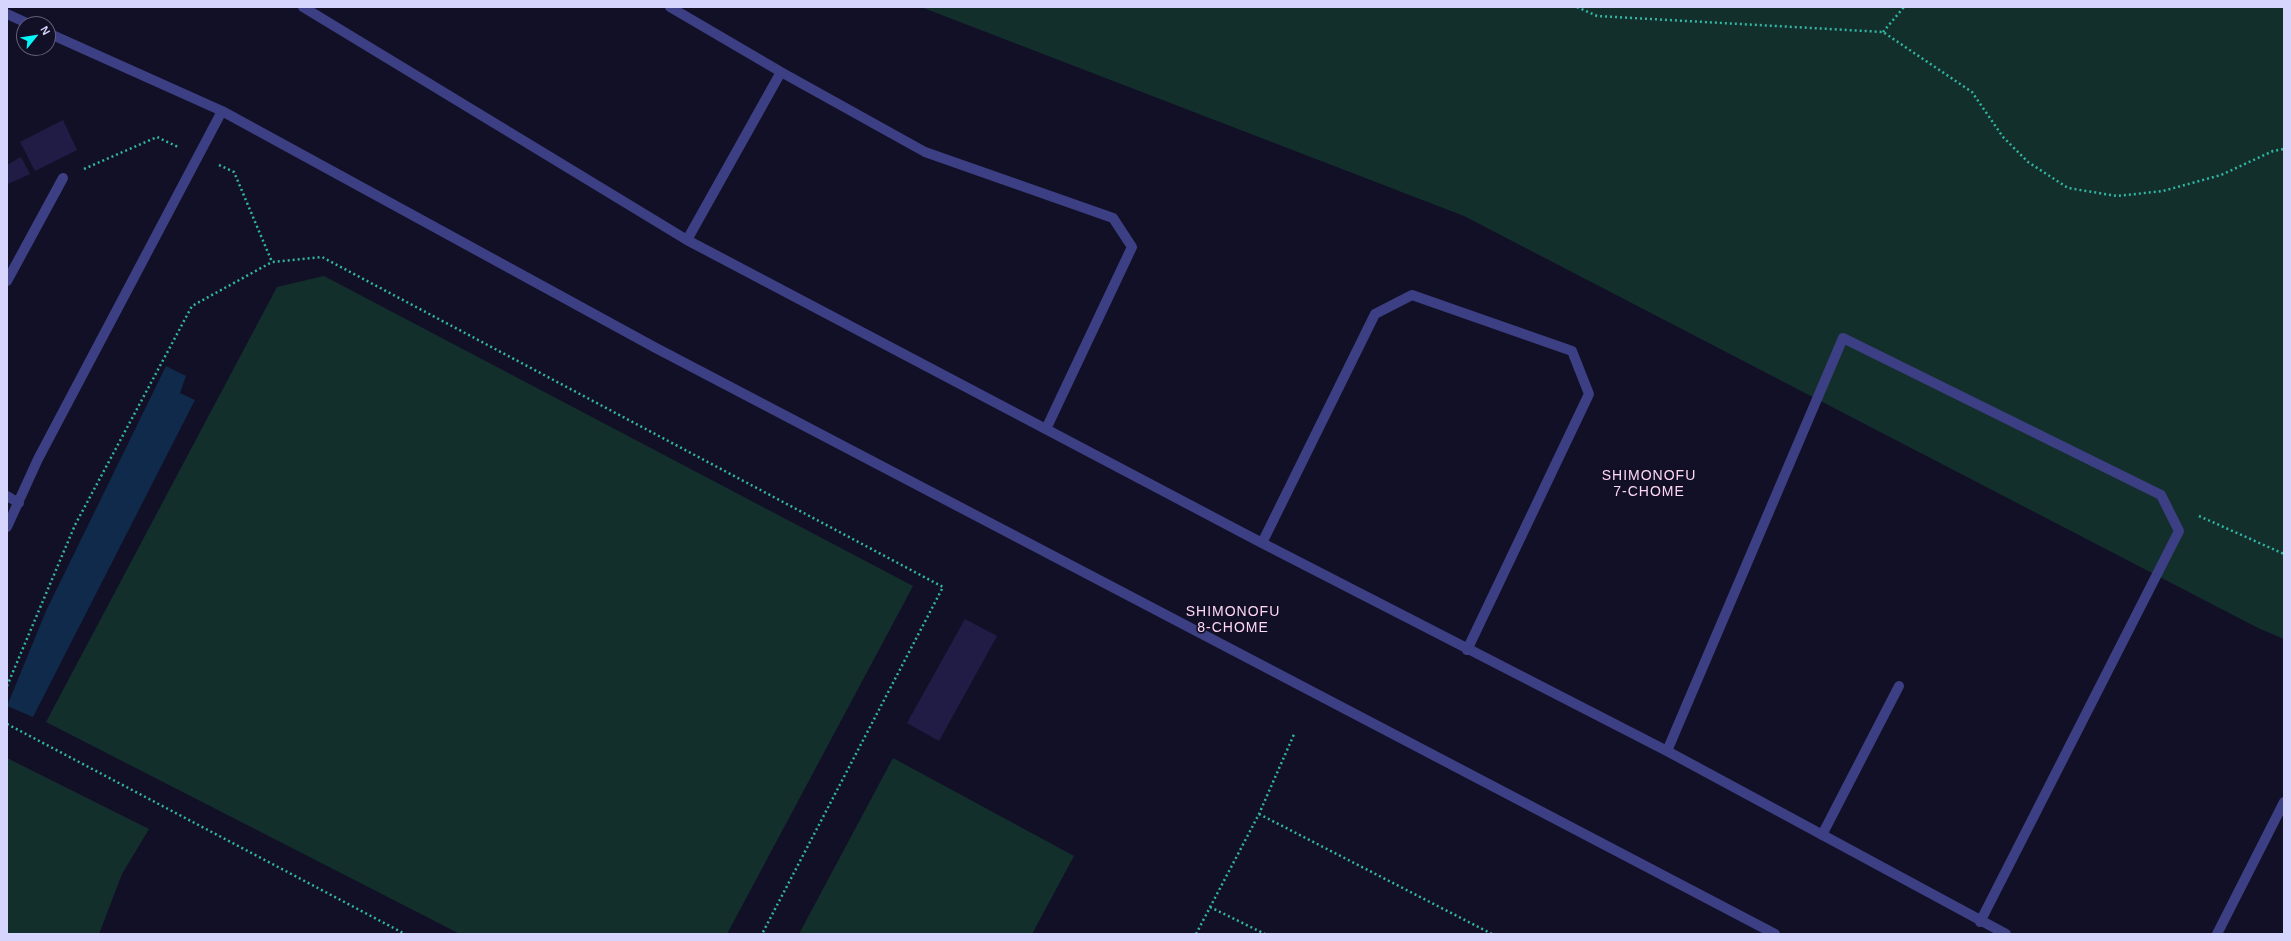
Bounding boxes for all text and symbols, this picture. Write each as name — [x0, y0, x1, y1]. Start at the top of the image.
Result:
north arrow — [16, 16, 56, 56]
text: N — [38, 24, 53, 37]
district label: SHIMONOFU 7-CHOME — [1602, 468, 1696, 500]
district label: SHIMONOFU 8-CHOME — [1186, 604, 1280, 636]

